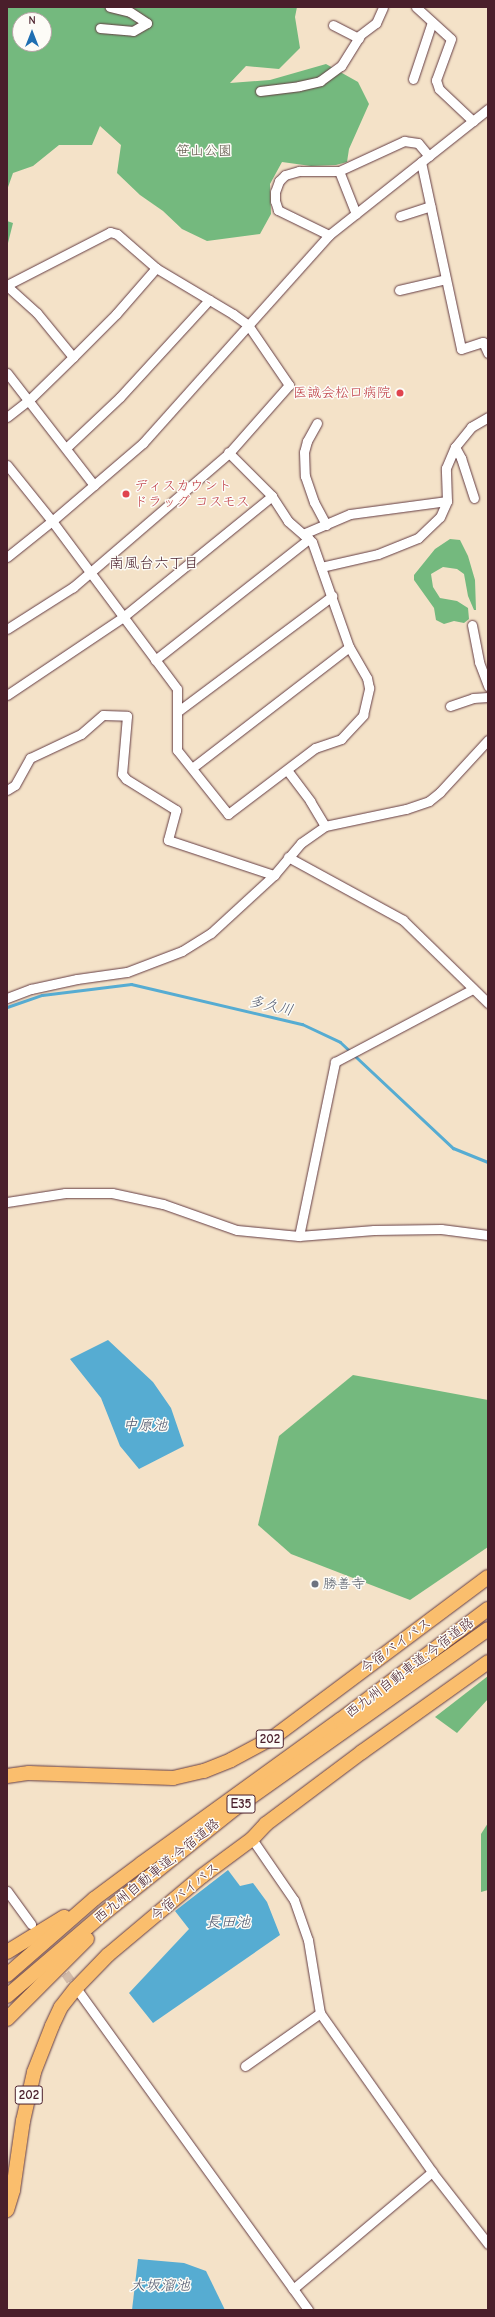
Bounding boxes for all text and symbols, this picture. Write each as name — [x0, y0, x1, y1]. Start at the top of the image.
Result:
north arrow — [12, 12, 52, 52]
text: N — [28, 14, 36, 27]
park label: 笹山公園 — [176, 143, 232, 159]
place label: 医誠会松口病院 — [293, 385, 391, 401]
marker: 医誠会松口病院 — [394, 387, 406, 399]
place label: ディスカウント ドラッグ コスモス — [134, 478, 251, 510]
marker: ディスカウント ドラッグ コスモス — [121, 489, 131, 499]
district label: 南風台六丁目 — [109, 555, 199, 573]
water label: 多久川 — [247, 992, 295, 1020]
water label: 中原池 — [123, 1417, 167, 1435]
place label: 勝善寺 — [323, 1576, 365, 1592]
marker: 勝善寺 — [310, 1579, 320, 1589]
street label: 西九州自動車道;今宿道路 — [342, 1614, 478, 1722]
street label: 今宿バイパス — [357, 1615, 435, 1677]
road number: 202 — [255, 1728, 285, 1750]
road number: E35 — [226, 1793, 256, 1815]
street label: 西九州自動車道;今宿道路 — [91, 1815, 223, 1927]
street label: 今宿バイパス — [147, 1859, 223, 1925]
water label: 長田池 — [206, 1914, 250, 1932]
road number: 202 — [14, 2084, 44, 2106]
water label: 大坂溜池 — [130, 2277, 190, 2295]

